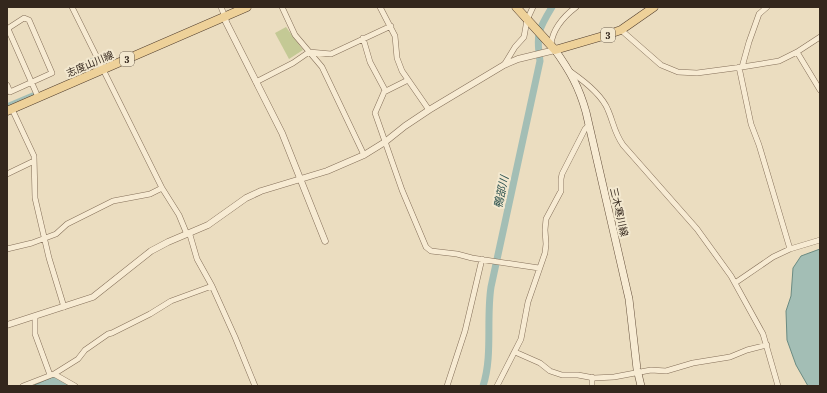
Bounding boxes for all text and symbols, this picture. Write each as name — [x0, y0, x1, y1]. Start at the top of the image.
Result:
road number: 3 — [601, 28, 615, 42]
street label: 志度山川線 — [64, 48, 116, 80]
road number: 3 — [120, 52, 134, 66]
water label: 鴨部川 — [491, 173, 511, 210]
street label: 三木寒川線 — [607, 186, 631, 238]

